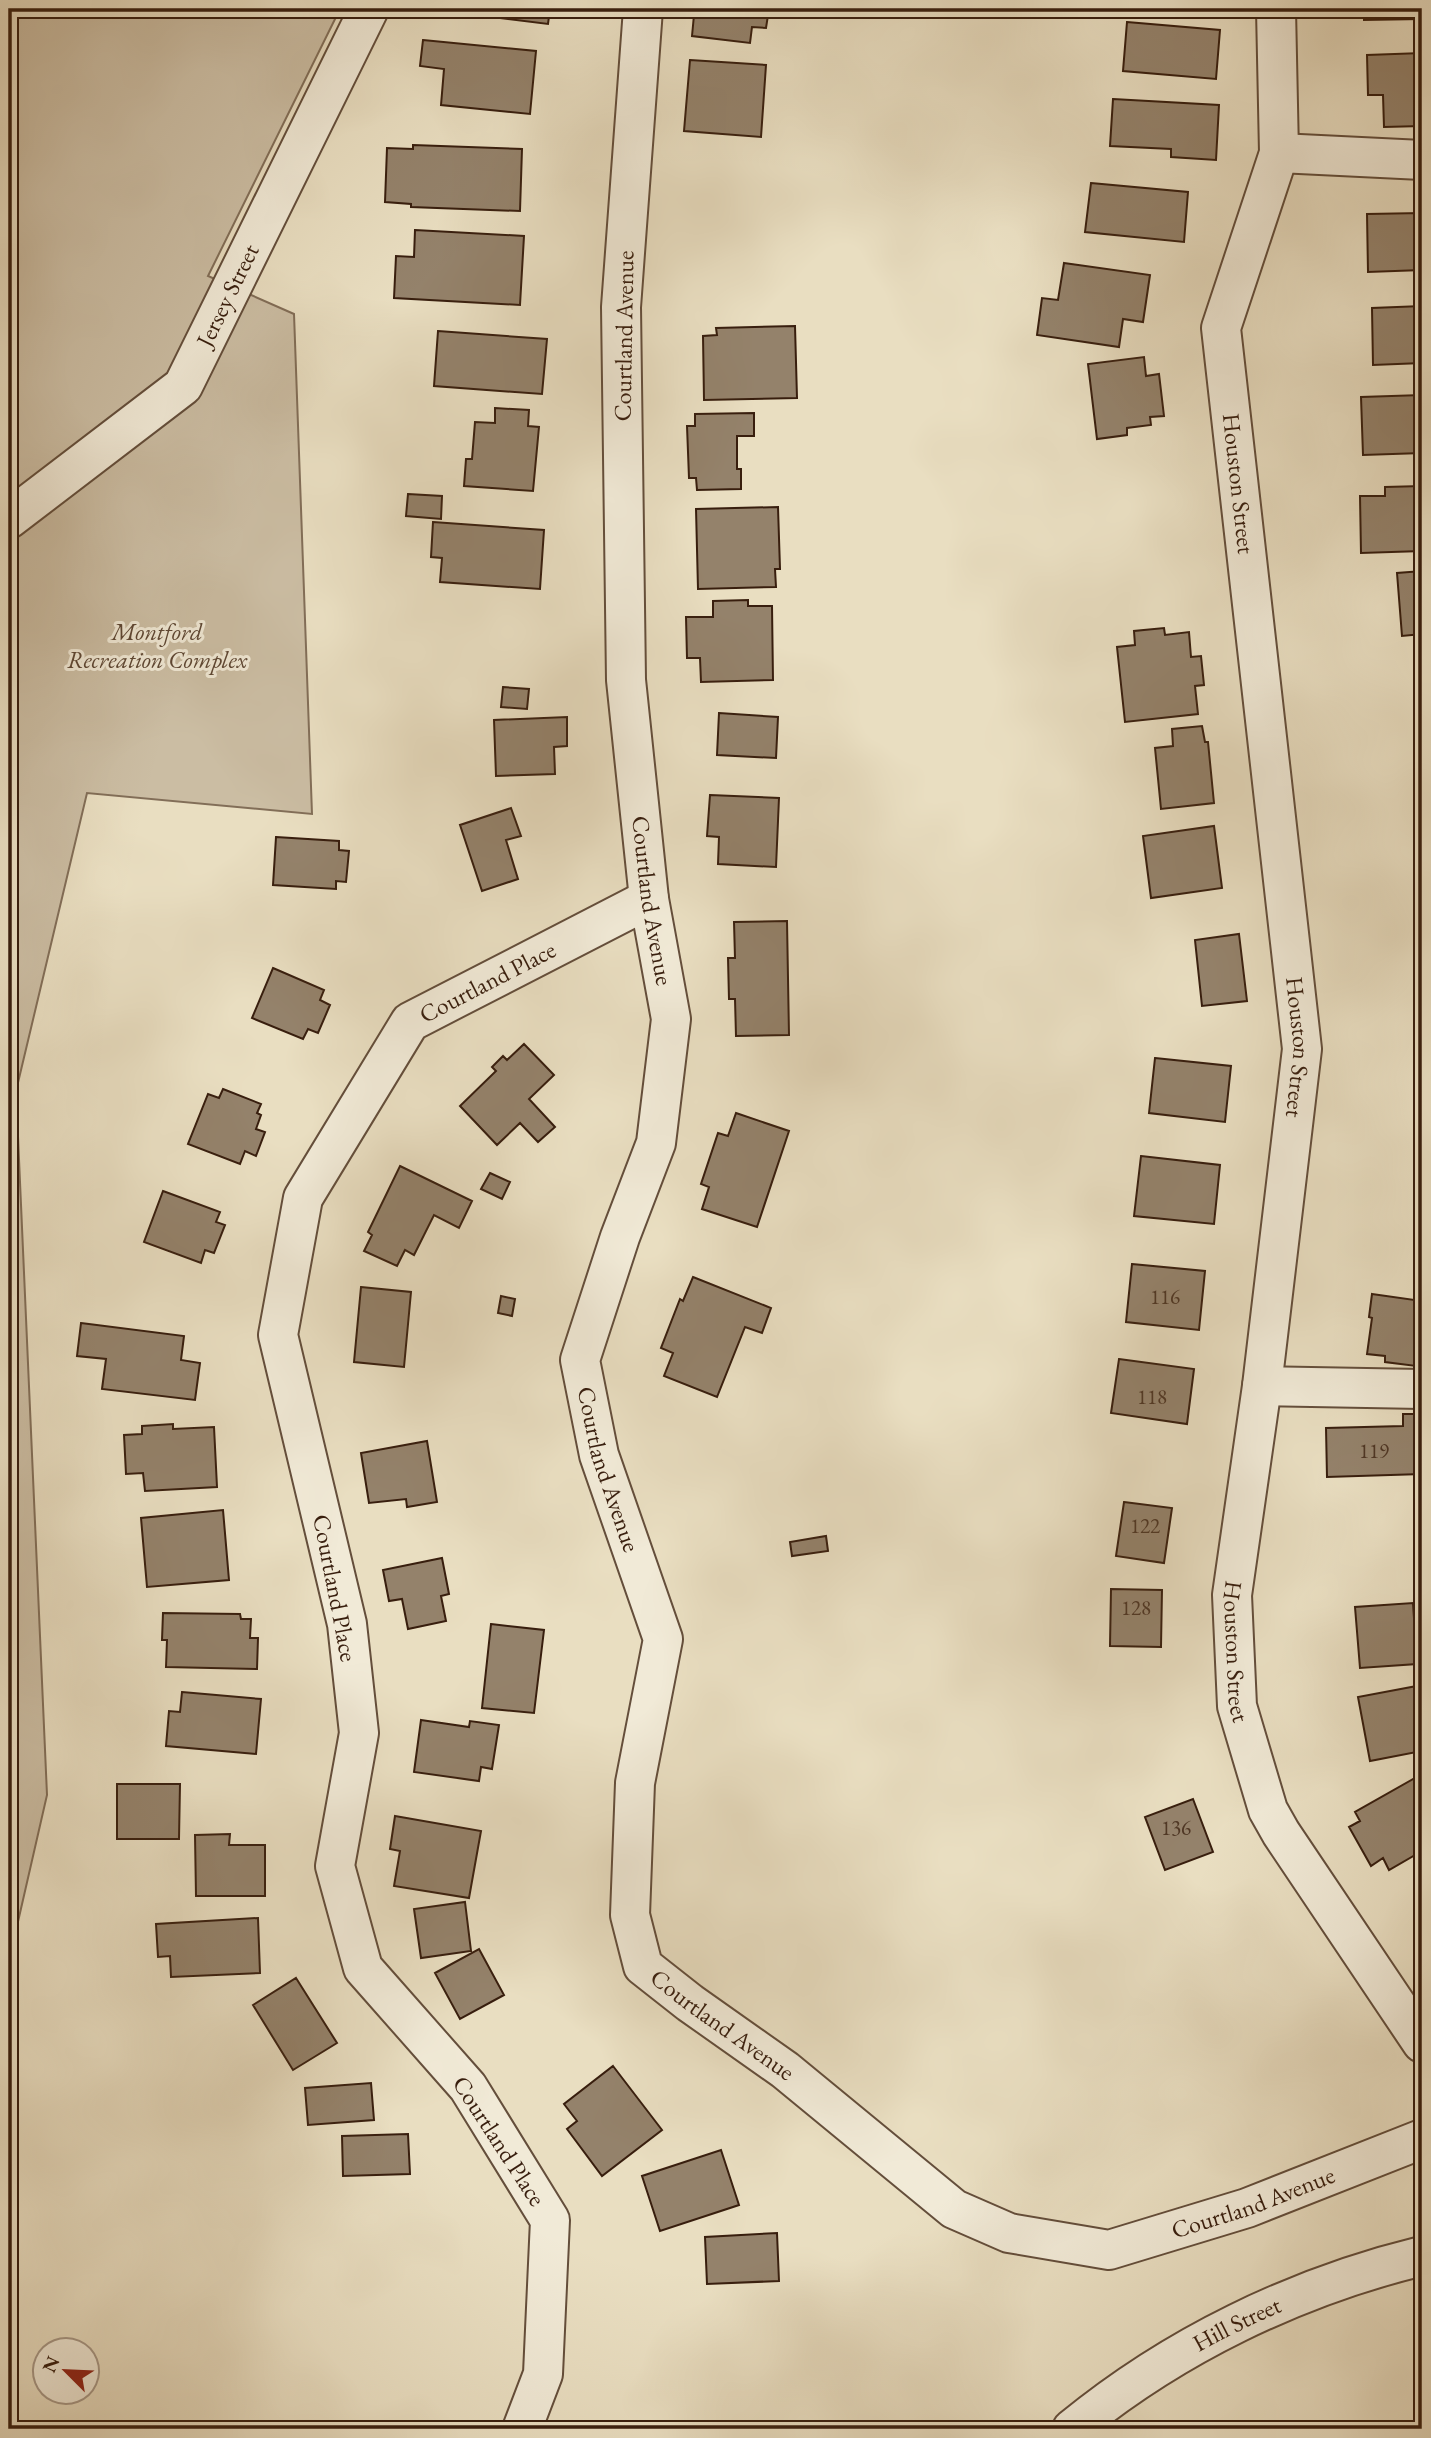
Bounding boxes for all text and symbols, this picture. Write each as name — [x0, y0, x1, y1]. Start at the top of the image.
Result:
street label: Jersey Street — [188, 238, 266, 354]
street label: Courtland Avenue — [607, 250, 640, 422]
street label: Houston Street — [1216, 412, 1262, 556]
park label: Montford Recreation Complex — [67, 616, 249, 675]
street label: Courtland Avenue — [625, 814, 681, 988]
street label: Courtland Place — [414, 934, 561, 1030]
street label: Houston Street — [1279, 975, 1318, 1120]
house number: 116 — [1150, 1283, 1180, 1310]
house number: 118 — [1137, 1383, 1167, 1410]
street label: Courtland Avenue — [571, 1384, 648, 1556]
house number: 119 — [1359, 1437, 1389, 1464]
street label: Courtland Place — [306, 1512, 365, 1664]
house number: 122 — [1130, 1512, 1160, 1539]
street label: Houston Street — [1216, 1579, 1257, 1726]
house number: 128 — [1121, 1594, 1151, 1621]
house number: 136 — [1161, 1814, 1191, 1841]
street label: Courtland Avenue — [644, 1962, 802, 2087]
street label: Courtland Place — [446, 2070, 553, 2212]
street label: Courtland Avenue — [1168, 2159, 1339, 2245]
street label: Hill Street — [1187, 2289, 1286, 2358]
north arrow — [32, 2336, 102, 2406]
text: N — [36, 2352, 66, 2376]

